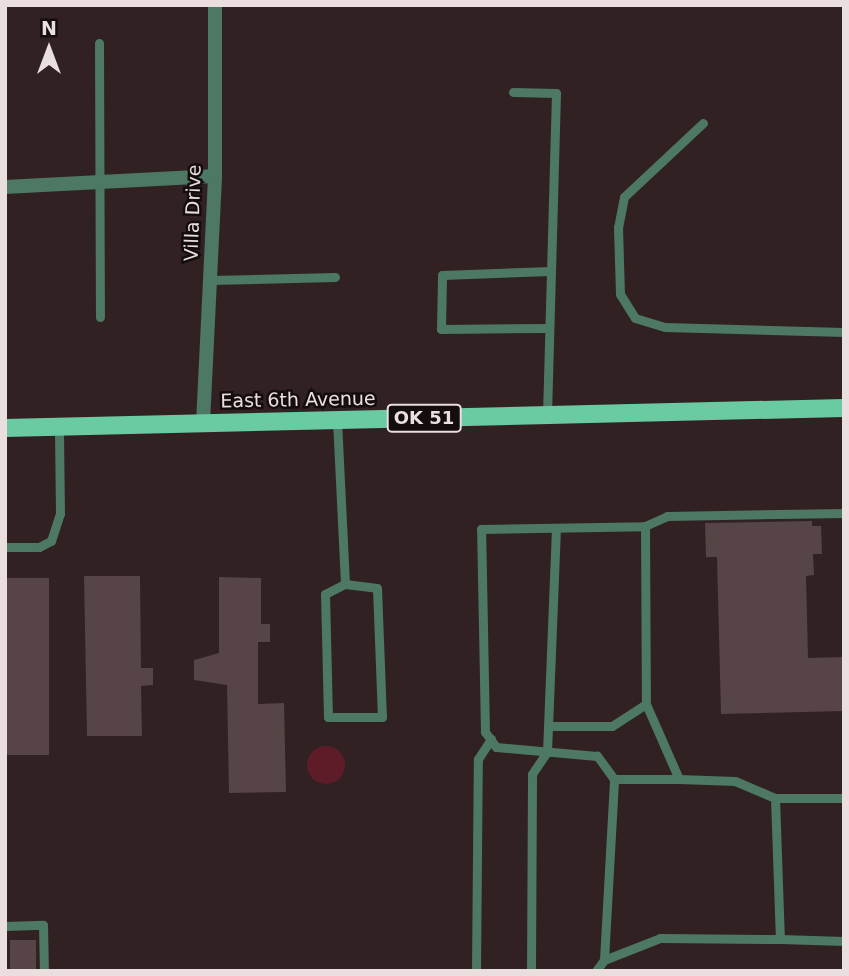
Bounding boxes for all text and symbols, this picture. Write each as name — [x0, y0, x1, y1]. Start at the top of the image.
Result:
north arrow — [14, 14, 84, 84]
text: N — [41, 17, 57, 39]
street label: Villa Drive — [180, 164, 206, 262]
street label: East 6th Avenue — [220, 387, 376, 413]
road number: OK 51 — [386, 404, 462, 432]

